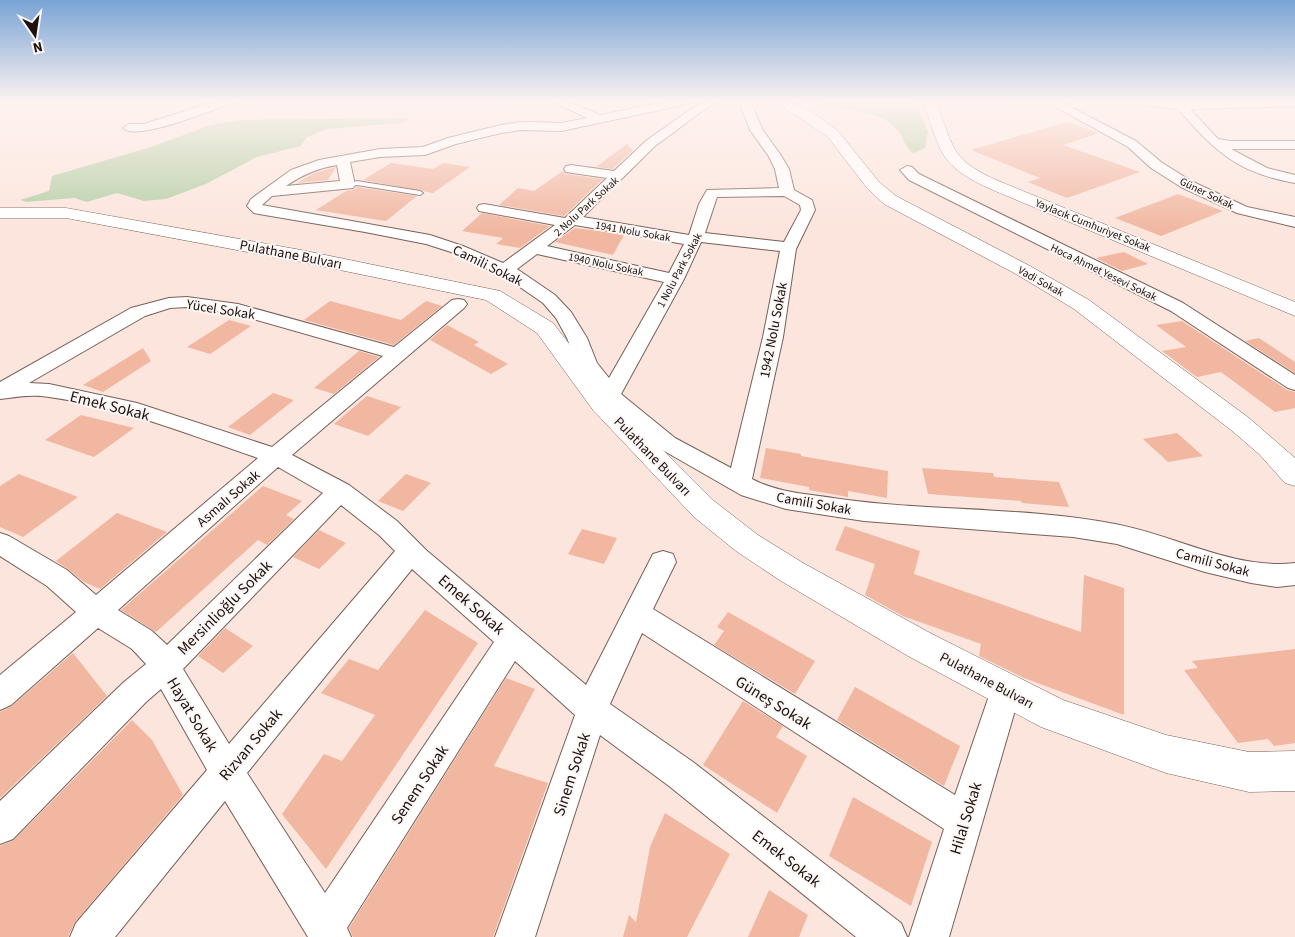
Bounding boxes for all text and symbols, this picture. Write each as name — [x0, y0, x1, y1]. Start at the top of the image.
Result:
north arrow — [10, 10, 60, 60]
text: N — [31, 36, 44, 57]
street label: 2 Nolu Park Sokak — [551, 173, 622, 240]
street label: Güner Sokak — [1177, 174, 1237, 213]
street label: Yaylacık Cumhuriyet Sokak — [1032, 195, 1153, 256]
street label: 1941 Nolu Sokak — [594, 217, 672, 246]
street label: 1 Nolu Park Sokak — [653, 230, 706, 310]
street label: Pulathane Bulvarı — [238, 235, 344, 275]
street label: Camili Sokak — [449, 240, 526, 292]
street label: Hoca Ahmet Yesevi Sokak — [1048, 240, 1160, 305]
street label: 1940 Nolu Sokak — [567, 249, 645, 280]
street label: Vadi Sokak — [1015, 263, 1067, 300]
street label: 1942 Nolu Sokak — [755, 281, 793, 380]
street label: Yücel Sokak — [184, 295, 257, 325]
street label: Emek Sokak — [67, 385, 152, 427]
street label: Pulathane Bulvarı — [609, 412, 696, 501]
street label: Asmalı Sokak — [193, 466, 265, 532]
street label: Camili Sokak — [775, 488, 853, 520]
street label: Camili Sokak — [1174, 544, 1252, 582]
street label: Mersinlioğlu Sokak — [172, 555, 277, 660]
street label: Emek Sokak — [433, 570, 509, 640]
street label: Pulathane Bulvarı — [936, 648, 1037, 714]
street label: Güneş Sokak — [731, 671, 816, 735]
street label: Hayat Sokak — [161, 673, 223, 756]
street label: Rizvan Sokak — [214, 704, 287, 785]
street label: Sinem Sokak — [548, 730, 596, 819]
street label: Senem Sokak — [386, 740, 454, 829]
street label: Hilal Sokak — [945, 779, 987, 857]
street label: Emek Sokak — [747, 825, 825, 893]

